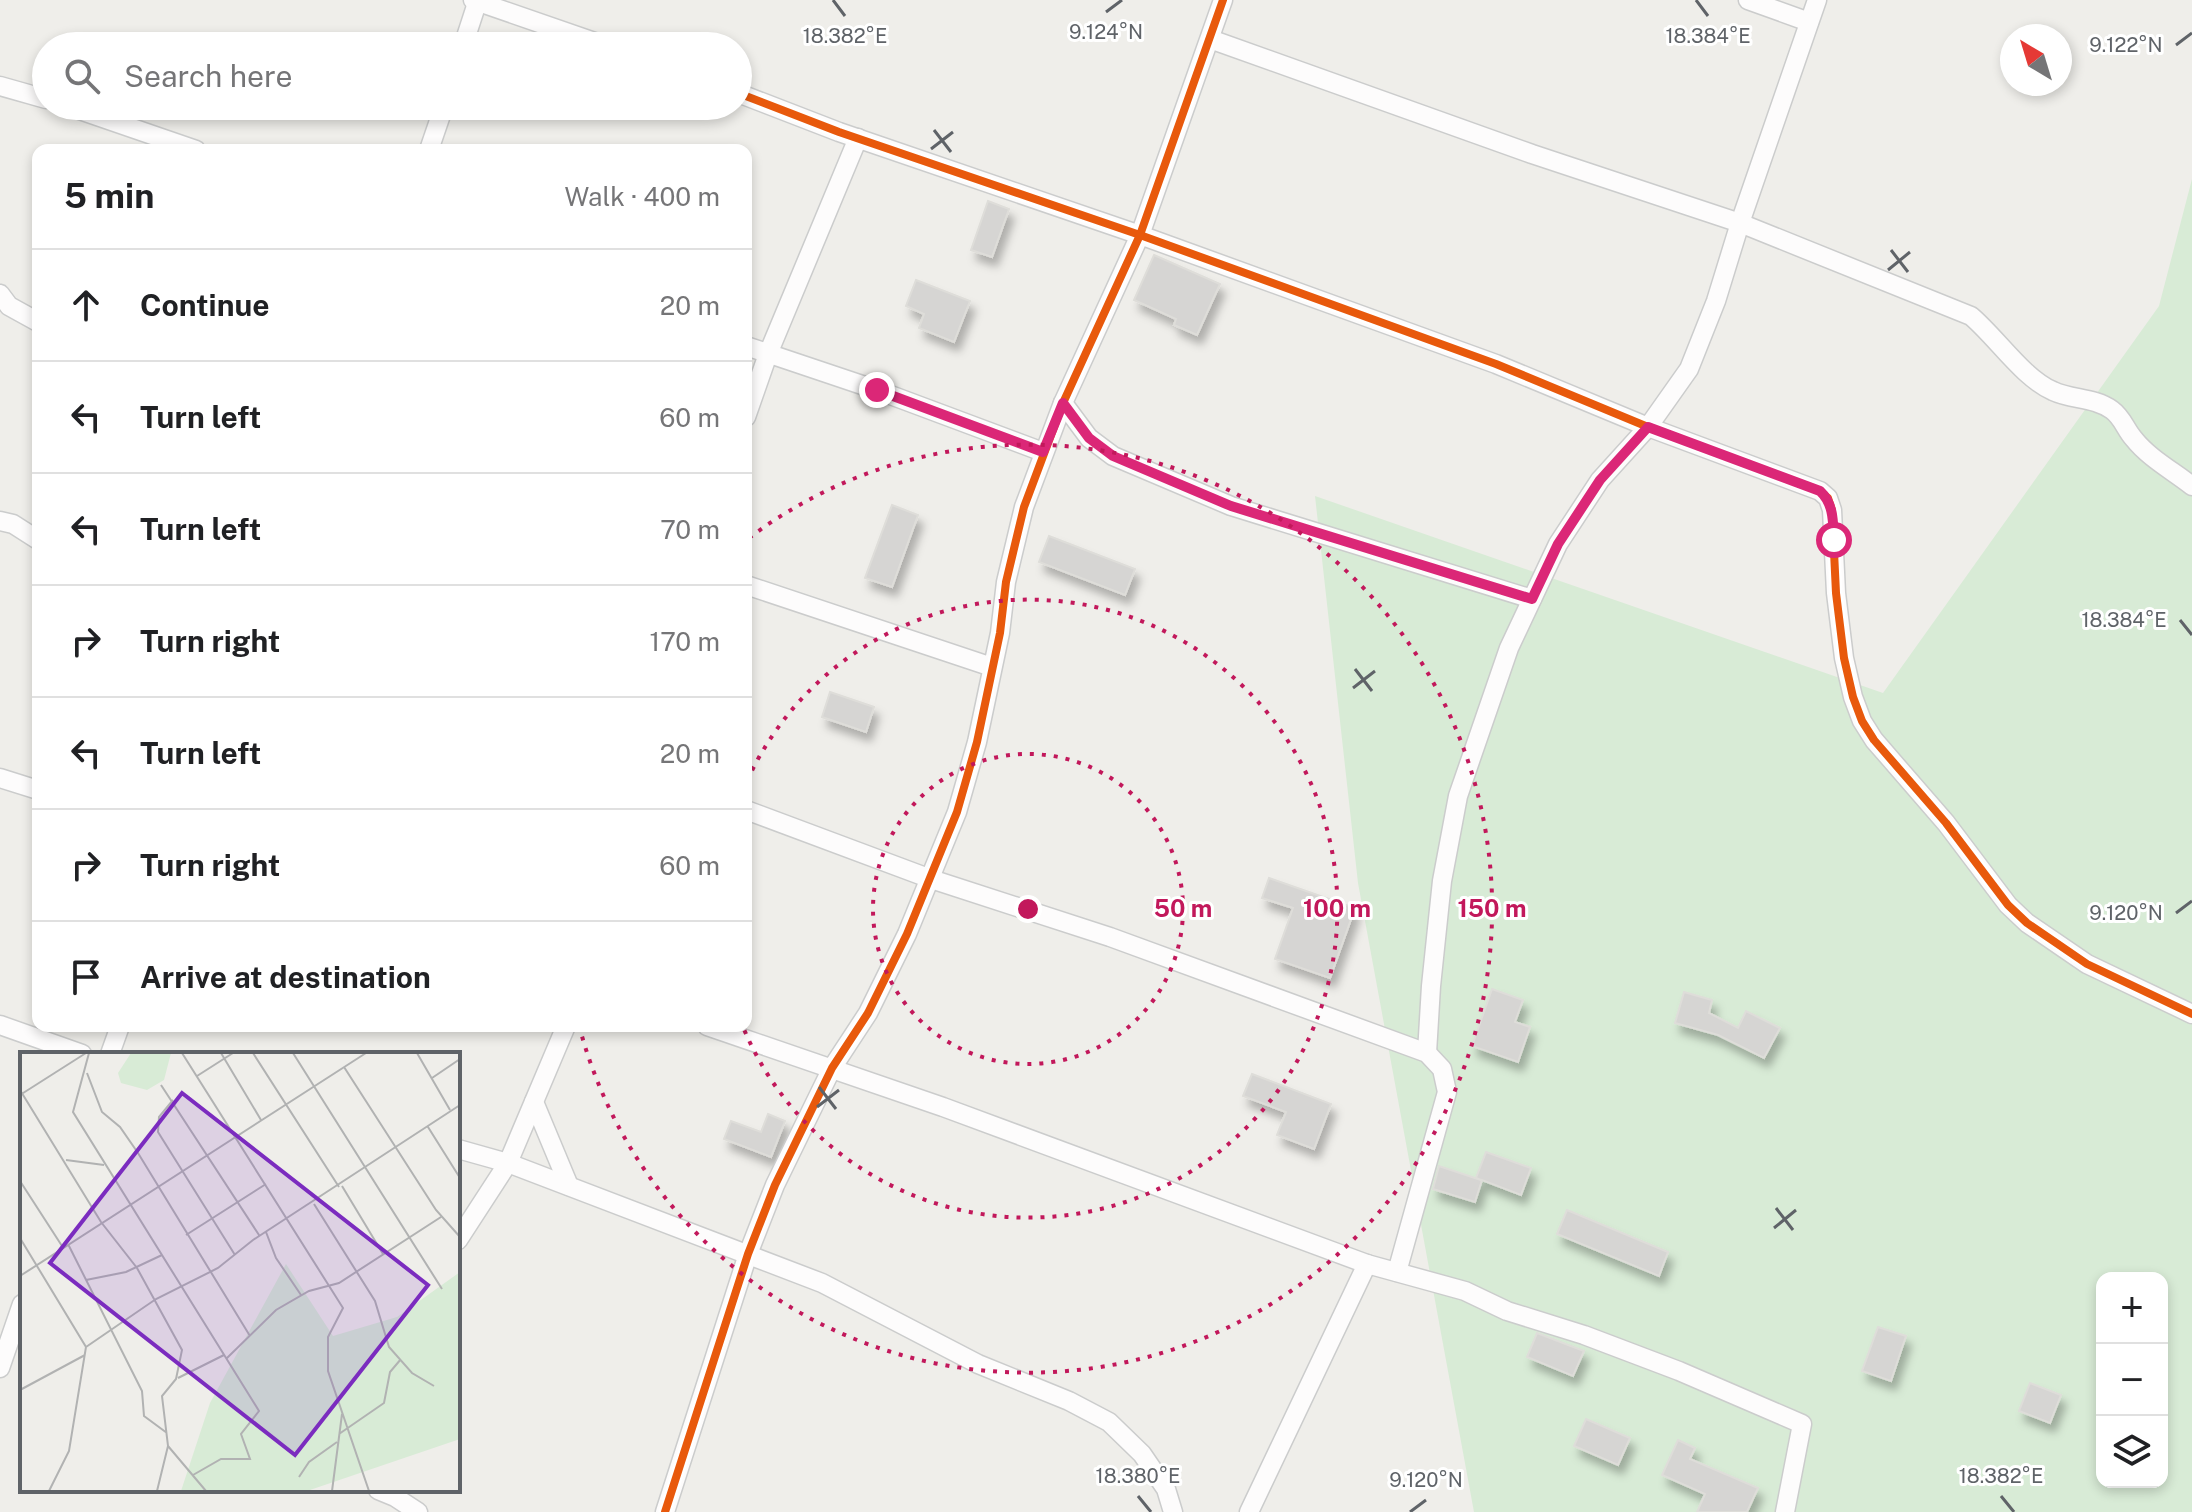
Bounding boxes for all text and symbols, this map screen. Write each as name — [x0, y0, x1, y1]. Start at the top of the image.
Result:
text: 9.124°N — [1069, 20, 1143, 44]
text: 18.382°E — [803, 24, 887, 48]
text: 18.384°E — [1665, 24, 1751, 48]
north arrow — [2000, 24, 2072, 96]
search box — [32, 32, 752, 120]
text: 9.122°N — [2089, 33, 2163, 57]
icon: search — [60, 54, 104, 98]
text: Search here — [124, 58, 292, 94]
text: 5 min — [64, 176, 154, 216]
text: Walk · 400 m — [564, 181, 720, 212]
icon: ahead — [64, 283, 108, 327]
text: Continue — [140, 287, 270, 323]
text: 20 m — [660, 290, 720, 321]
route end — [859, 372, 895, 408]
icon: left — [64, 395, 108, 439]
text: Turn left — [140, 399, 261, 435]
text: 60 m — [659, 402, 720, 433]
icon: left — [64, 507, 108, 551]
text: Turn left — [140, 511, 261, 547]
text: 70 m — [660, 514, 720, 545]
route start — [1816, 522, 1852, 558]
text: 18.384°E — [2081, 608, 2167, 632]
icon: right — [64, 619, 108, 663]
text: Turn right — [140, 623, 280, 659]
text: 170 m — [650, 626, 720, 657]
icon: left — [64, 731, 108, 775]
text: Turn left — [140, 735, 261, 771]
text: 20 m — [660, 738, 720, 769]
icon: right — [64, 843, 108, 887]
text: Turn right — [140, 847, 280, 883]
text: 60 m — [659, 850, 720, 881]
text: 50 m — [1154, 894, 1212, 922]
text: 100 m — [1303, 894, 1371, 922]
text: 150 m — [1458, 894, 1526, 922]
centre of rings — [1014, 895, 1042, 923]
text: 9.120°N — [2089, 901, 2163, 925]
icon: arrive — [64, 955, 108, 999]
text: Arrive at destination — [140, 959, 431, 995]
inset map — [20, 1052, 460, 1492]
map controls — [2096, 1272, 2168, 1488]
button: + — [2096, 1272, 2168, 1344]
button: − — [2096, 1344, 2168, 1416]
button: layers — [2096, 1416, 2168, 1488]
text: 18.380°E — [1096, 1464, 1180, 1488]
text: 18.382°E — [1959, 1464, 2043, 1488]
text: 9.120°N — [1389, 1468, 1463, 1492]

